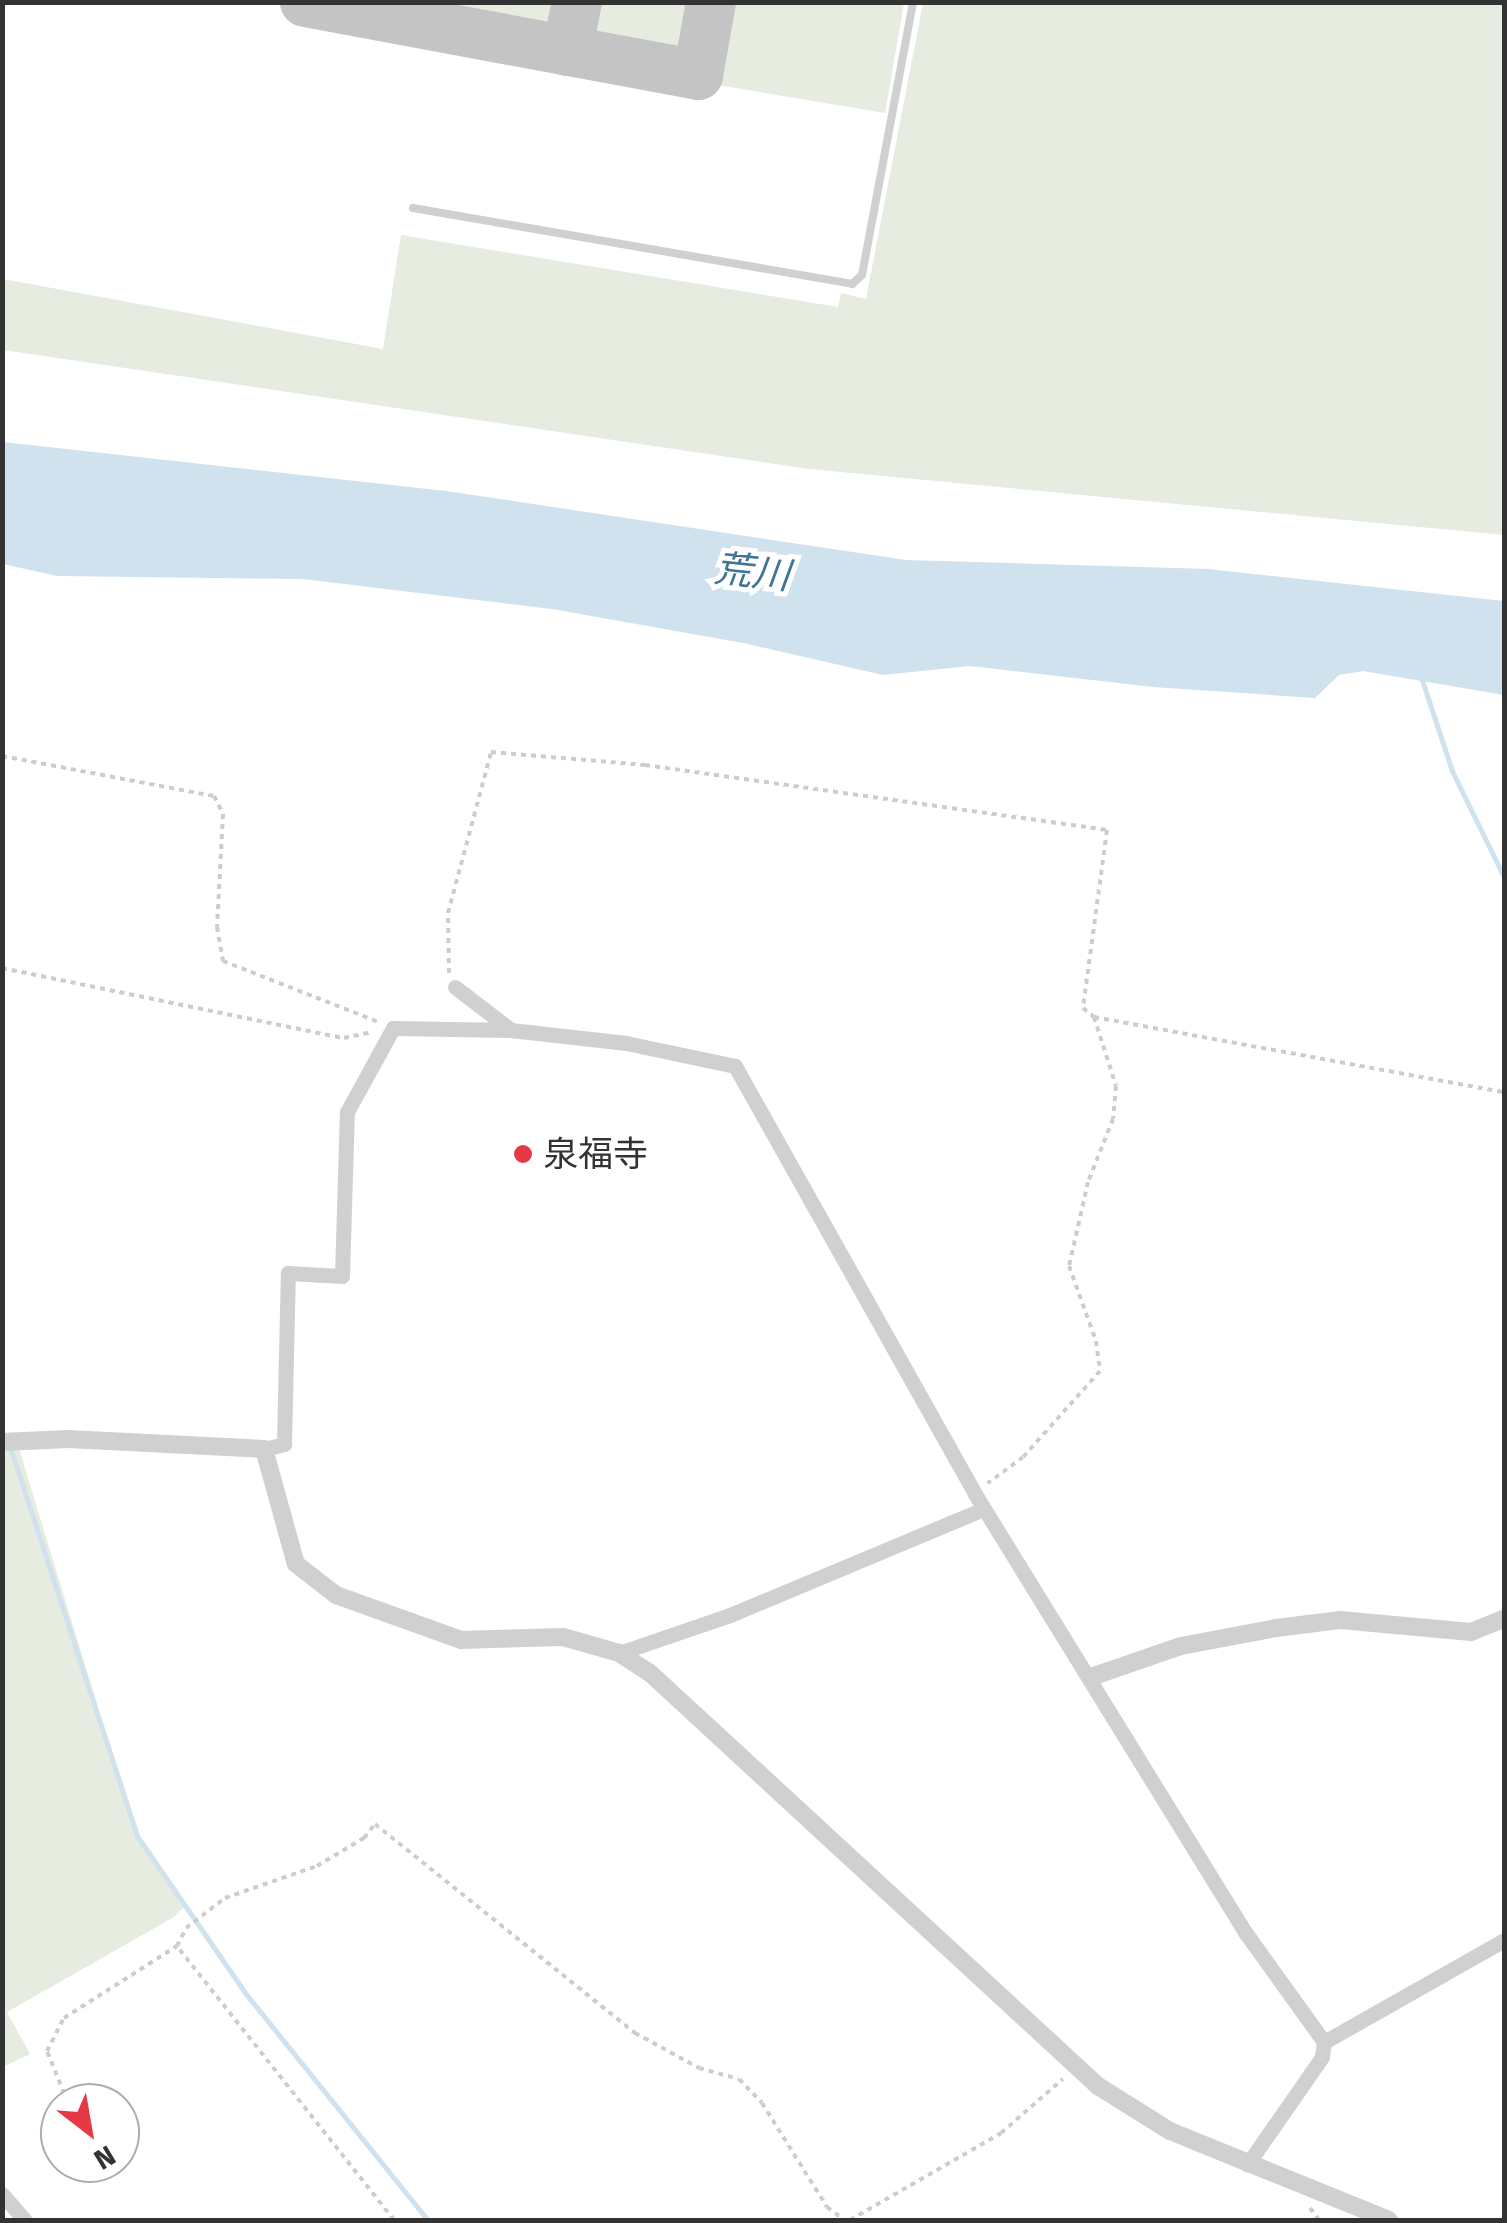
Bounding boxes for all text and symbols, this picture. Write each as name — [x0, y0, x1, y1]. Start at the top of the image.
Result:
water label: 荒川 — [712, 546, 792, 600]
place label: 泉福寺 — [543, 1133, 648, 1175]
marker: 泉福寺 — [512, 1143, 534, 1165]
north arrow — [40, 2083, 140, 2183]
text: N — [88, 2138, 121, 2176]

